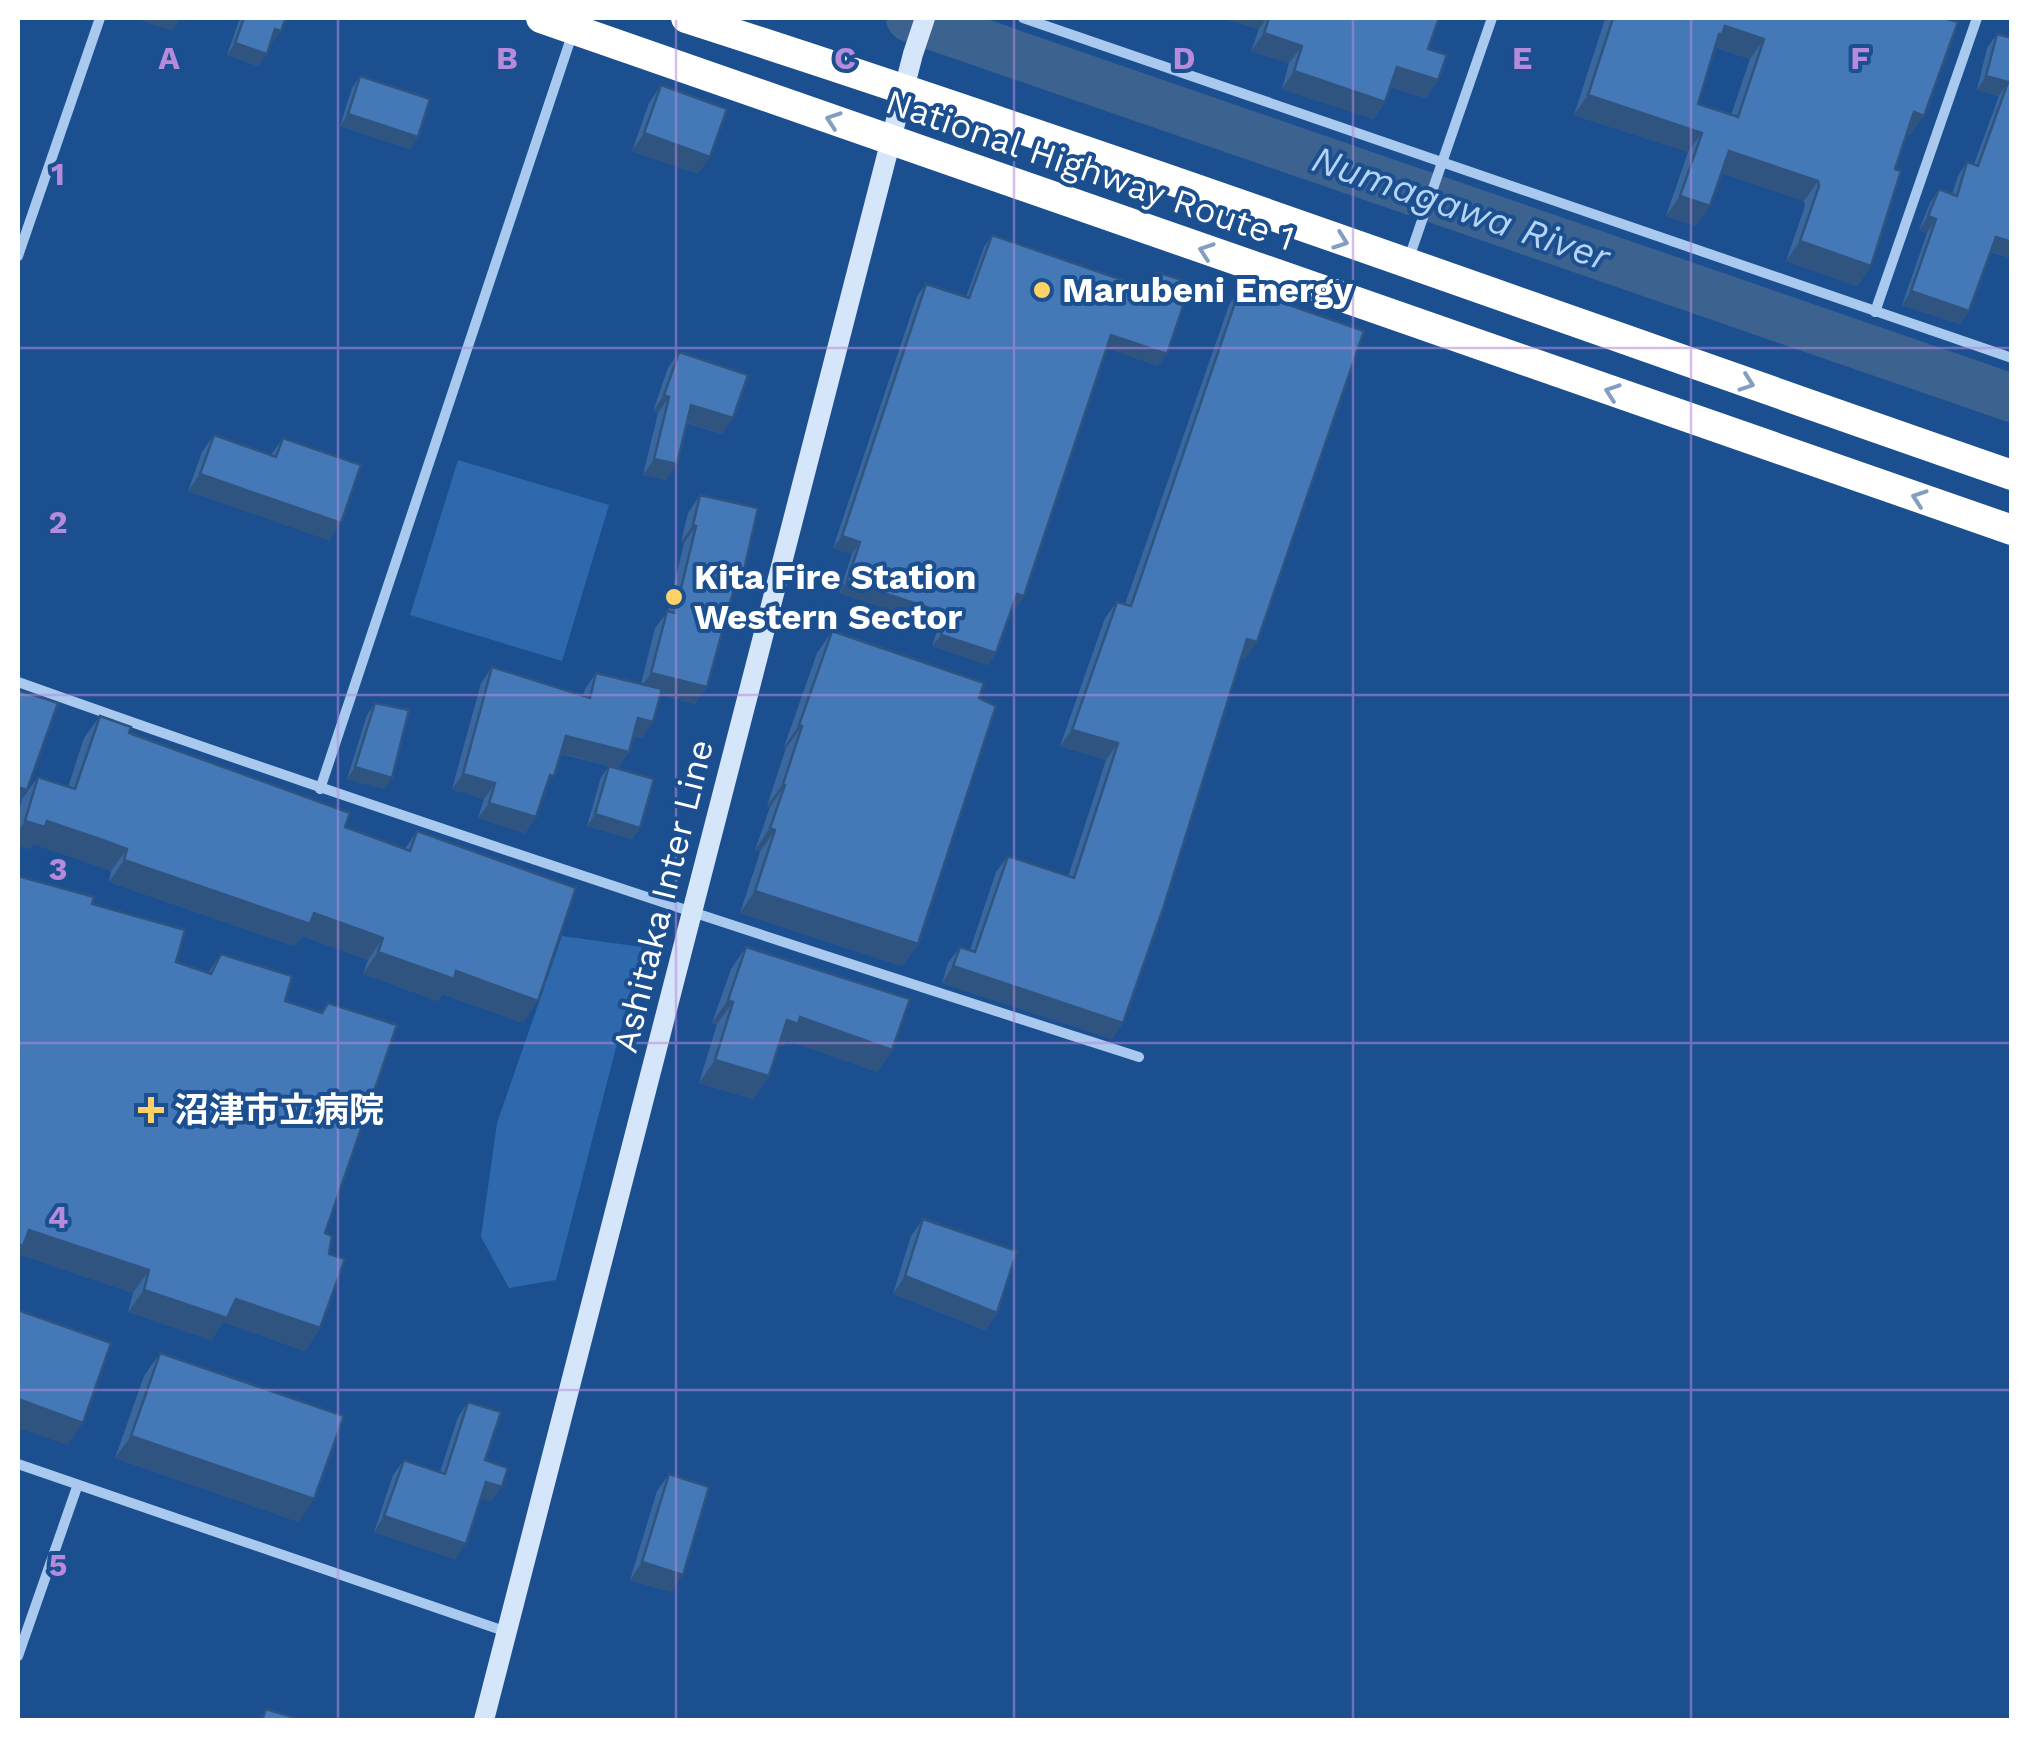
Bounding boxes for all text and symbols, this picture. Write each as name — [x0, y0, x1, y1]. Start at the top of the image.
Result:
text: A — [158, 39, 180, 77]
text: B — [496, 39, 518, 77]
text: C — [834, 39, 856, 77]
text: D — [1173, 39, 1195, 77]
text: E — [1512, 39, 1532, 77]
text: F — [1850, 39, 1870, 77]
street label: National Highway Route 1 — [880, 80, 1300, 260]
one-way arrow — [826, 111, 843, 132]
water label: Numagawa River — [1306, 136, 1617, 280]
text: 1 — [51, 155, 65, 193]
one-way arrow — [1331, 229, 1349, 249]
one-way arrow — [1199, 242, 1216, 262]
place label: Marubeni Energy — [1062, 269, 1353, 311]
marker: Marubeni Energy — [1031, 279, 1053, 301]
one-way arrow — [1737, 371, 1754, 392]
one-way arrow — [1605, 383, 1622, 404]
one-way arrow — [1912, 490, 1929, 510]
text: 2 — [48, 503, 68, 541]
place label: Kita Fire Station Western Sector — [694, 556, 977, 638]
marker: Kita Fire Station Western Sector — [663, 586, 685, 608]
street label: Ashitaka Inter Line — [604, 735, 722, 1057]
text: 3 — [49, 850, 67, 888]
place label: 沼津市立病院 — [174, 1089, 384, 1131]
marker: 沼津市立病院 — [138, 1097, 164, 1123]
text: 4 — [48, 1198, 68, 1236]
text: 5 — [49, 1546, 67, 1584]

